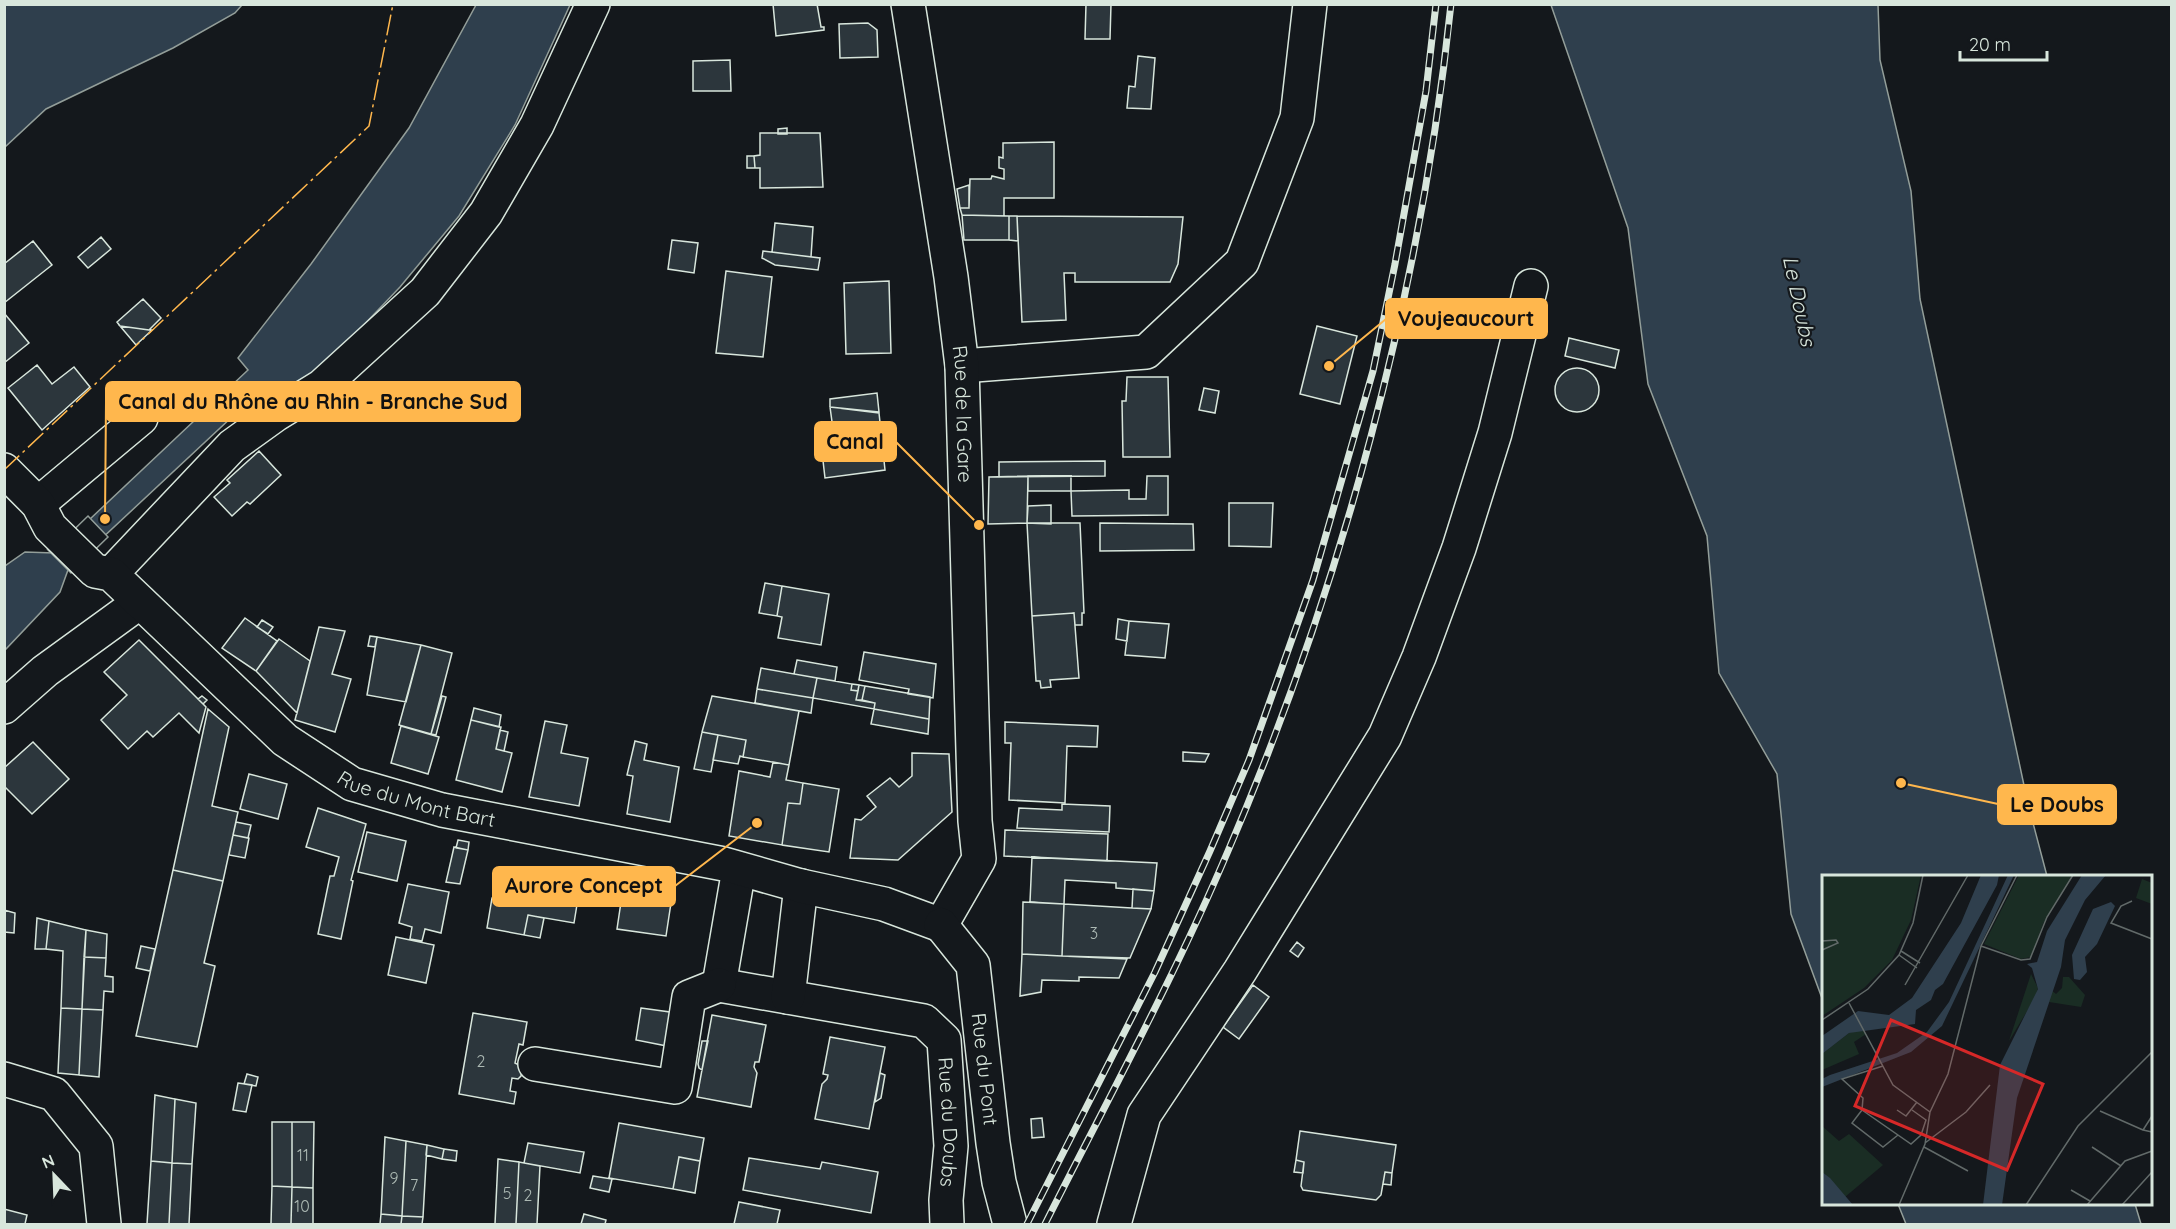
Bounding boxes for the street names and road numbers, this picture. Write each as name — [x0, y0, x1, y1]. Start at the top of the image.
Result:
street label: Rue de la Gare — [948, 344, 978, 483]
street label: Rue du Mont Bart — [333, 765, 498, 832]
street label: Rue du Pont — [966, 1012, 1004, 1127]
street label: Rue du Doubs — [933, 1056, 964, 1188]

